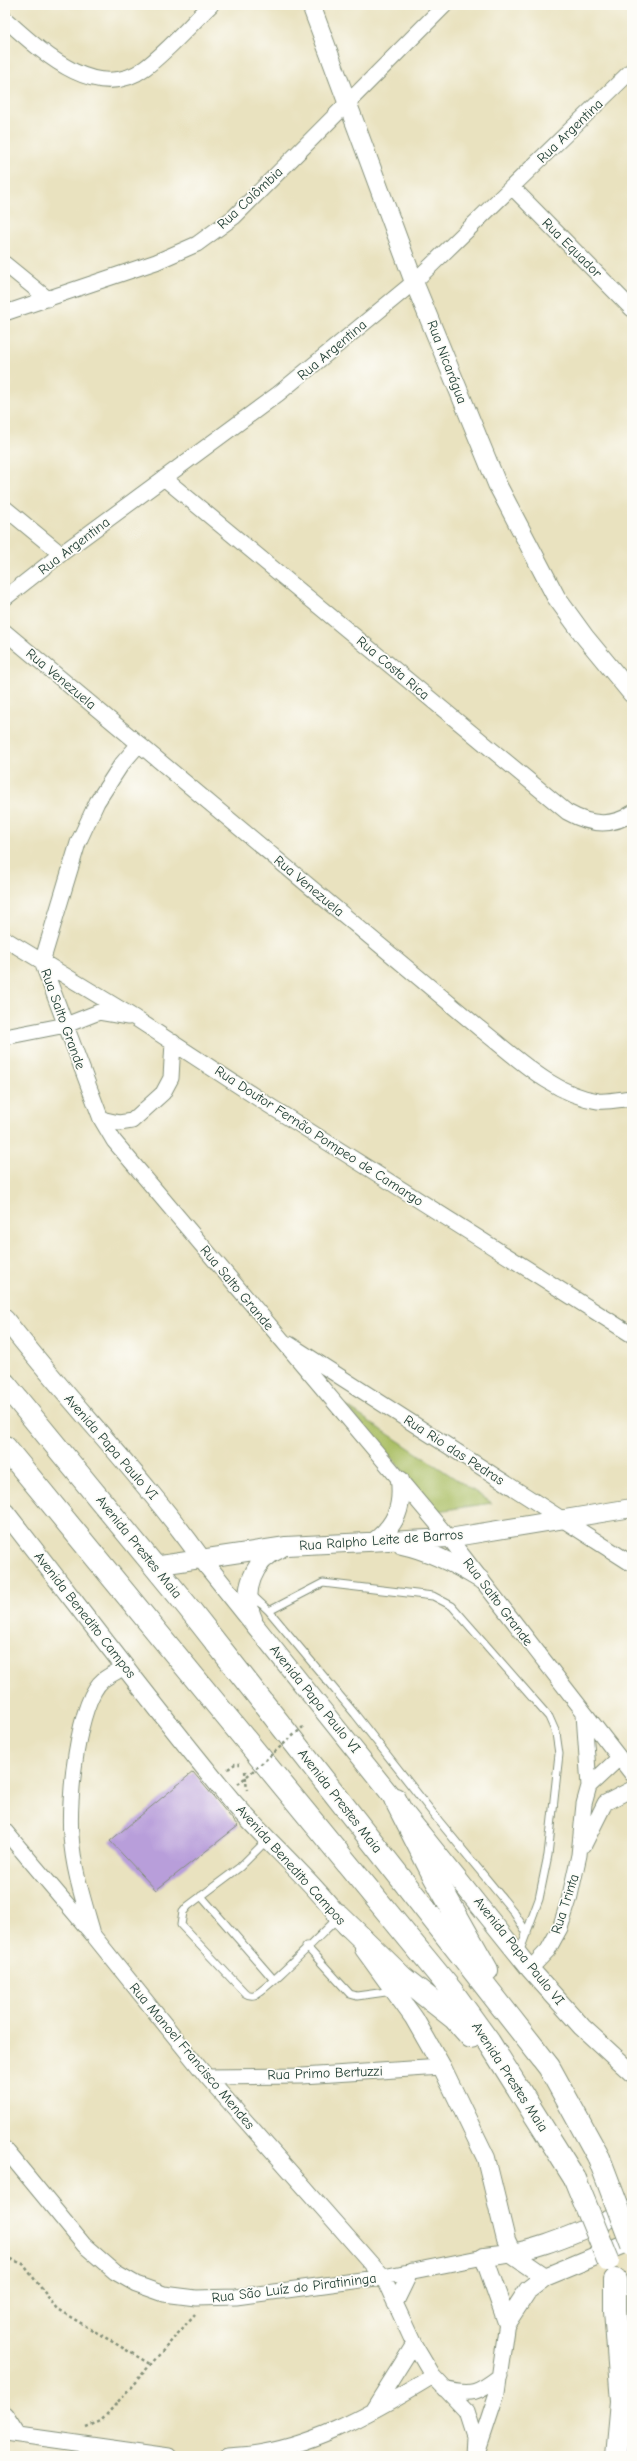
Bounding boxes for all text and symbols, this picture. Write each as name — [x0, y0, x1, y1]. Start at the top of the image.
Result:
street label: Rua Argentina — [534, 95, 606, 167]
street label: Rua Colômbia — [214, 163, 286, 233]
street label: Rua Equador — [538, 214, 606, 282]
street label: Rua Argentina — [294, 316, 370, 384]
street label: Rua Nicarágua — [423, 318, 471, 406]
street label: Rua Argentina — [35, 514, 113, 578]
street label: Rua Costa Rica — [353, 633, 433, 703]
street label: Rua Venezuela — [22, 645, 100, 713]
street label: Rua Venezuela — [270, 852, 348, 920]
street label: Rua Salto Grande — [37, 966, 89, 1072]
street label: Rua Doutor Fernão Pompeo de Camargo — [211, 1062, 427, 1210]
street label: Rua Salto Grande — [196, 1242, 278, 1334]
street label: Avenida Papa Paulo VI — [60, 1391, 162, 1503]
street label: Rua Rio das Pedras — [401, 1411, 507, 1489]
street label: Avenida Prestes Maia — [92, 1492, 186, 1602]
street label: Rua Ralpho Leite de Barros — [299, 1526, 464, 1554]
street label: Avenida Benedito Campos — [30, 1548, 140, 1682]
street label: Rua Salto Grande — [459, 1555, 537, 1649]
street label: Avenida Papa Paulo VI — [266, 1641, 364, 1757]
street label: Avenida Prestes Maia — [294, 1746, 386, 1856]
street label: Avenida Benedito Campos — [233, 1801, 350, 1929]
street label: Rua Trinta — [547, 1872, 583, 1936]
street label: Avenida Papa Paulo VI — [470, 1893, 568, 2009]
street label: Rua Manoel Francisco Mendes — [126, 1979, 258, 2133]
street label: Avenida Prestes Maia — [468, 2019, 552, 2135]
street label: Rua Primo Bertuzzi — [267, 2062, 383, 2084]
street label: Rua São Luíz do Piratininga — [211, 2269, 377, 2307]

